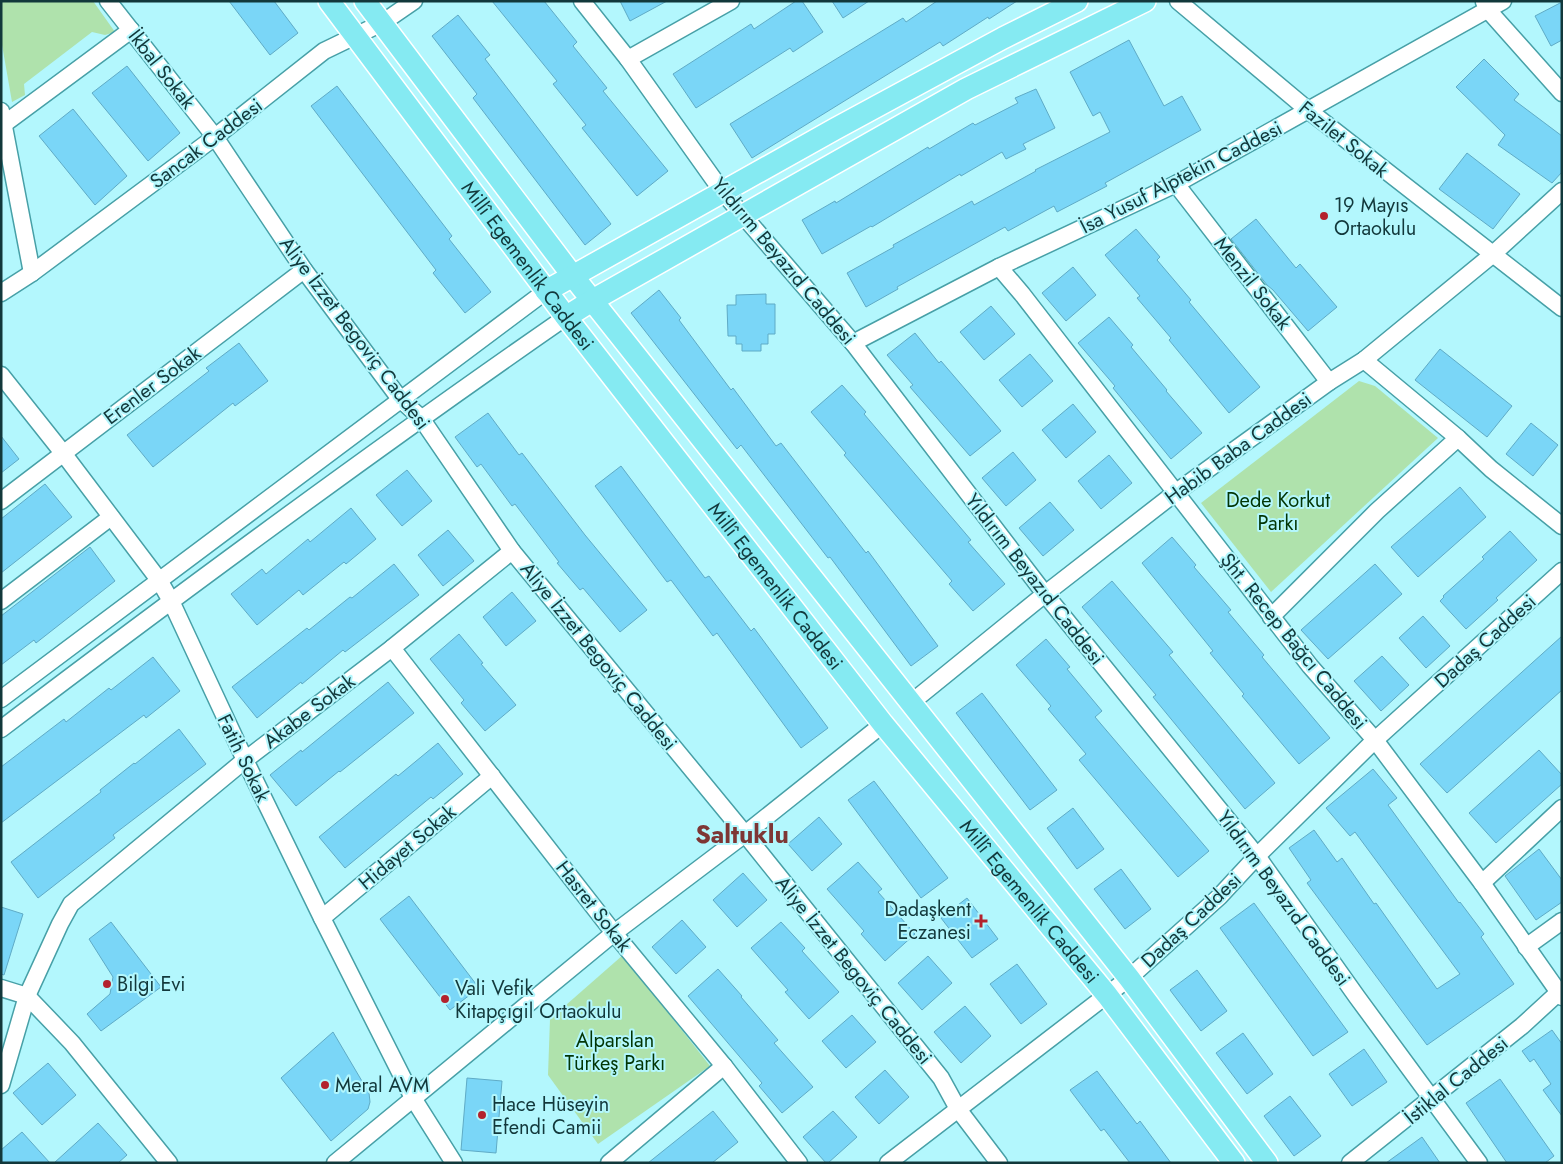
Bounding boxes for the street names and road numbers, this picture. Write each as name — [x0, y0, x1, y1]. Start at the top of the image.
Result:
street label: İkbal Sokak — [121, 23, 202, 116]
street label: Sancak Caddesi — [144, 91, 269, 196]
street label: Fazilet Sokak — [1293, 94, 1395, 185]
street label: İsa Yusuf Alptekin Caddesi — [1075, 114, 1287, 241]
street label: Yıldırım Beyazıd Caddesi — [705, 171, 862, 351]
street label: Millî Egemenlik Caddesi — [454, 175, 601, 357]
street label: Aliye İzzet Begoviç Caddesi — [272, 231, 437, 436]
street label: Menzil Sokak — [1207, 231, 1298, 336]
street label: Erenler Sokak — [98, 339, 207, 432]
street label: Habib Baba Caddesi — [1159, 385, 1318, 512]
street label: Yıldırım Beyazıd Caddesi — [958, 487, 1111, 671]
street label: Millî Egemenlik Caddesi — [701, 496, 850, 676]
street label: Şht. Recep Bağcı Caddesi — [1213, 547, 1374, 736]
street label: Aliye İzzet Begoviç Caddesi — [513, 556, 684, 757]
street label: Dadaş Caddesi — [1428, 588, 1543, 695]
street label: Akabe Sokak — [257, 667, 361, 756]
street label: Fatih Sokak — [210, 709, 277, 807]
street label: Hidayet Sokak — [352, 798, 462, 897]
street label: Yıldırım Beyazıd Caddesi — [1210, 805, 1357, 992]
street label: Millî Egemenlik Caddesi — [953, 813, 1106, 990]
street label: Hasret Sokak — [549, 855, 639, 958]
street label: Dadaş Caddesi — [1135, 866, 1248, 975]
street label: Aliye İzzet Begoviç Caddesi — [768, 870, 939, 1071]
street label: İstiklal Caddesi — [1398, 1029, 1515, 1131]

